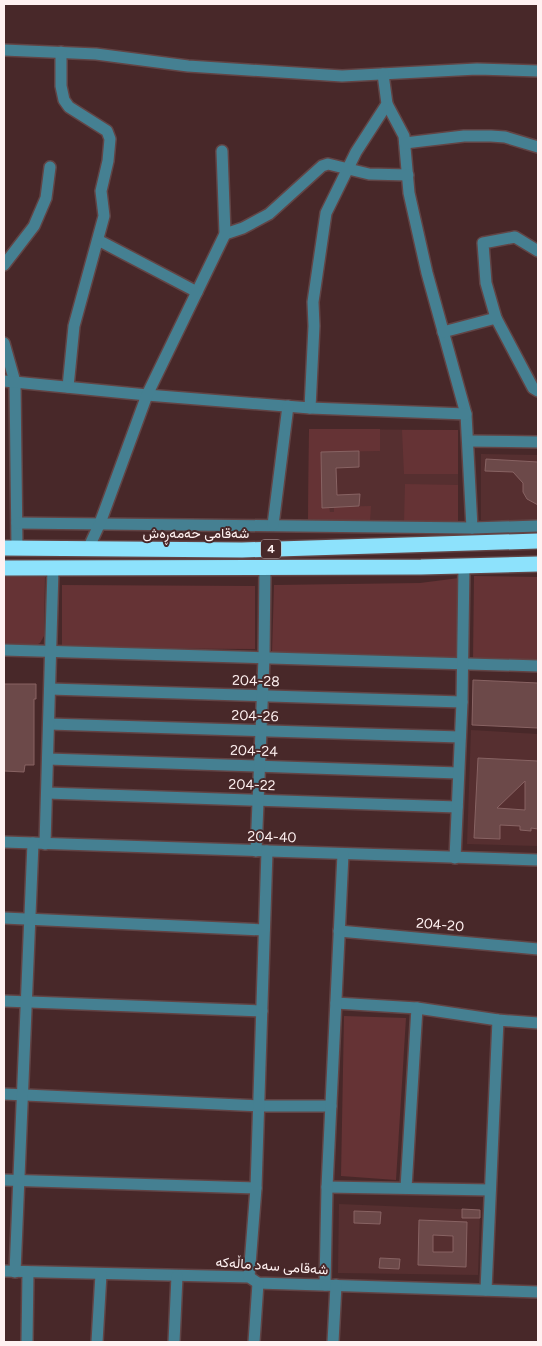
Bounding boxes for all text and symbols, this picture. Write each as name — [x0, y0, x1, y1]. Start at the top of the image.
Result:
street label: شەقامی حەمەڕەش — [143, 525, 249, 545]
road number: 4 — [261, 540, 281, 558]
street label: 204-28 — [232, 672, 280, 690]
street label: 204-26 — [231, 707, 279, 725]
street label: 204-24 — [230, 742, 279, 760]
street label: 204-22 — [228, 776, 276, 794]
street label: 204-40 — [247, 828, 297, 846]
street label: 204-20 — [415, 914, 465, 936]
street label: شەقامی سەد ماڵەکە — [215, 1254, 329, 1278]

